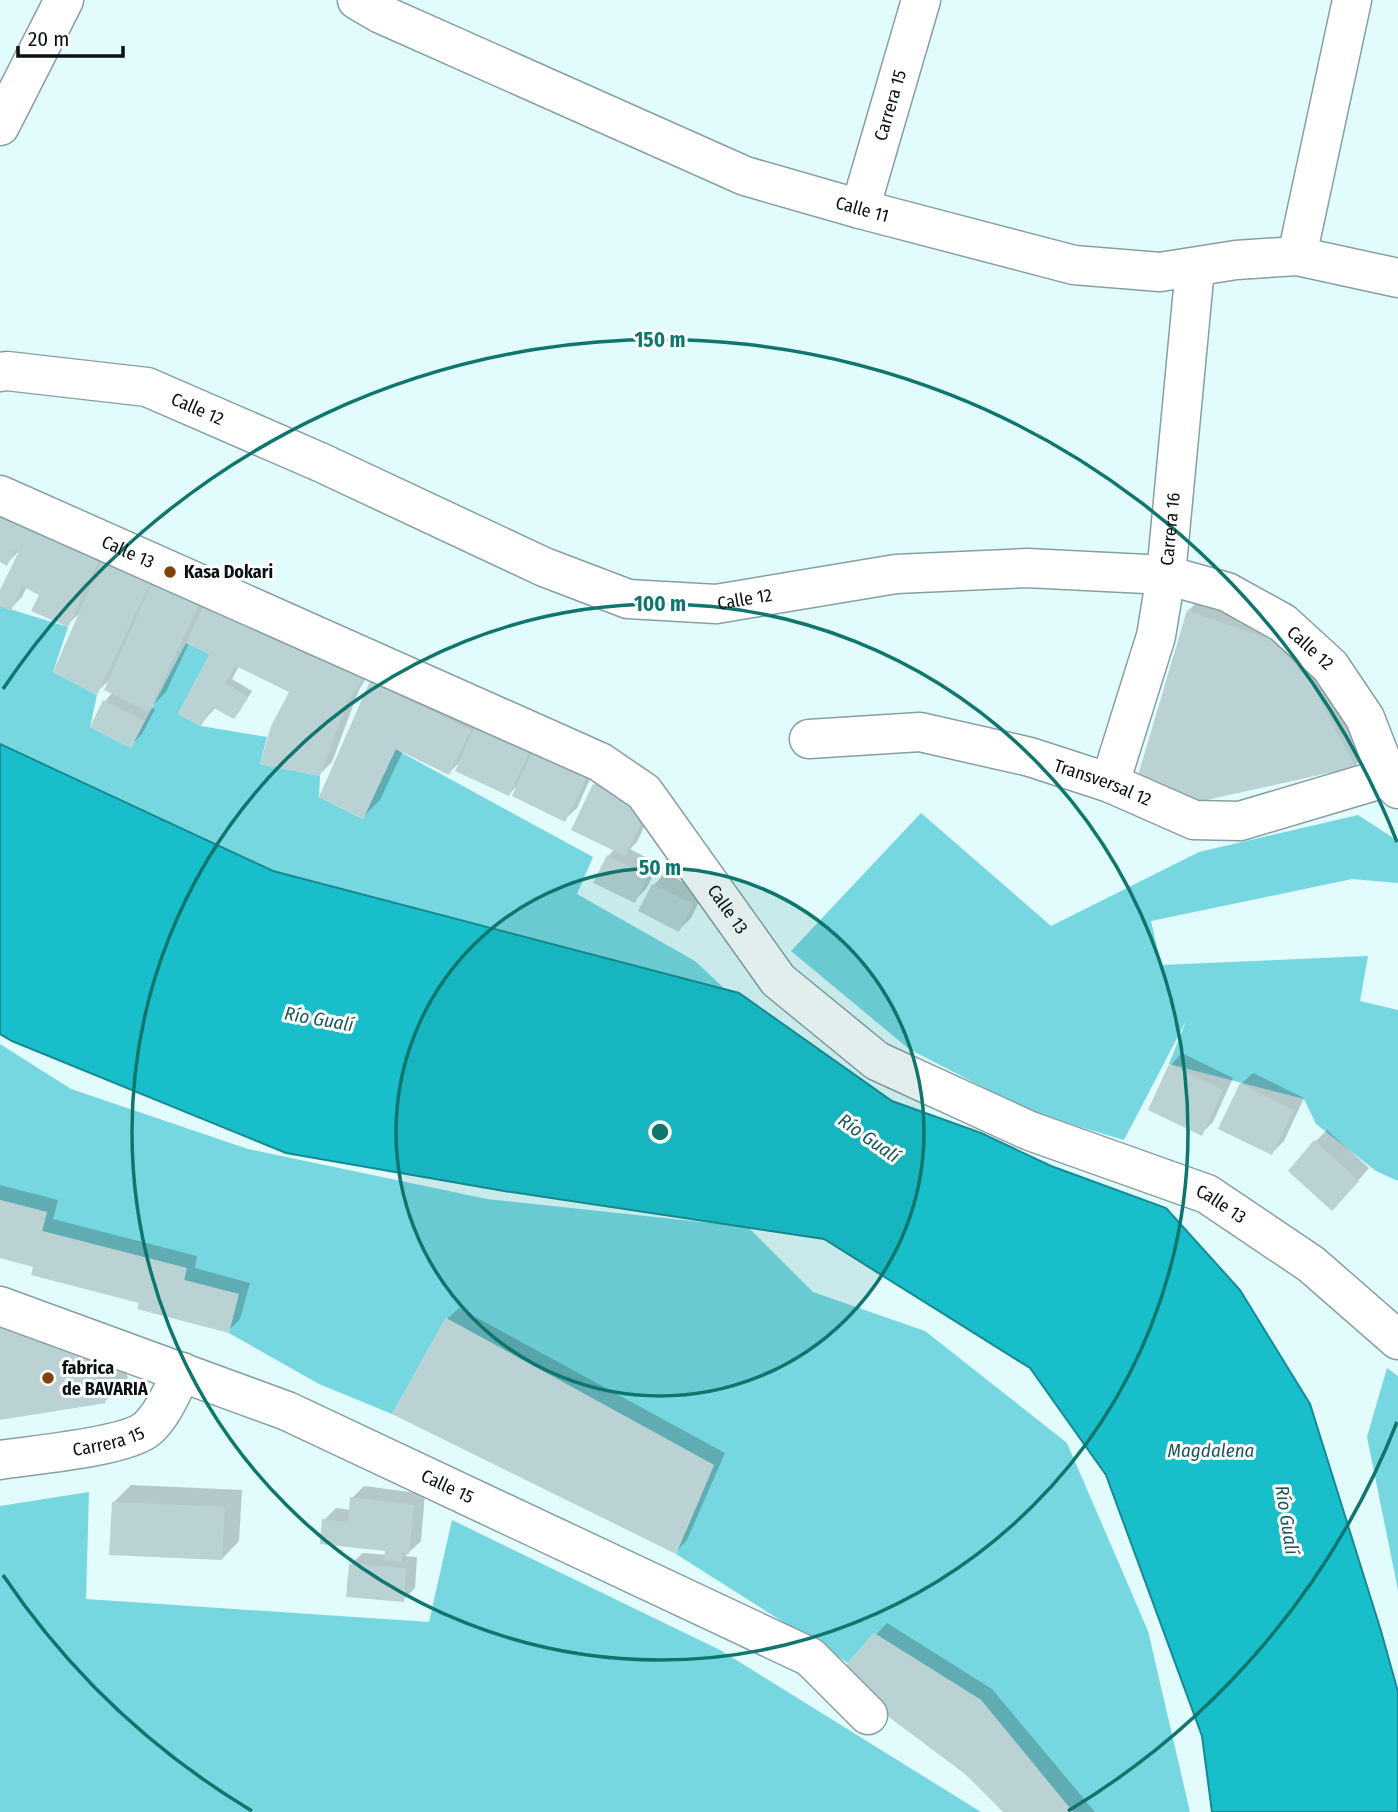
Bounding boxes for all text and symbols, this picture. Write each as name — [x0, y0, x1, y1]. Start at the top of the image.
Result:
scale bar — [18, 14, 122, 58]
text: 20 m — [28, 26, 69, 52]
street label: Carrera 15 — [869, 67, 911, 143]
street label: Calle 11 — [833, 192, 891, 227]
text: 150 m — [634, 327, 686, 353]
street label: Calle 12 — [168, 388, 227, 430]
street label: Carrera 16 — [1156, 491, 1185, 567]
street label: Calle 13 — [98, 531, 158, 573]
place label: Kasa Dokari — [184, 561, 273, 583]
marker: Kasa Dokari — [162, 564, 178, 580]
street label: Calle 12 — [716, 584, 774, 615]
text: 100 m — [634, 591, 686, 617]
street label: Calle 12 — [1282, 621, 1338, 675]
street label: Transversal 12 — [1051, 755, 1155, 811]
text: 50 m — [639, 855, 681, 881]
street label: Calle 13 — [703, 880, 753, 938]
water label: Río Gualí — [283, 1002, 357, 1037]
water label: Río Gualí — [834, 1109, 905, 1168]
centre of rings — [648, 1120, 672, 1144]
street label: Calle 13 — [1193, 1180, 1250, 1228]
place label: fabrica de BAVARIA — [62, 1357, 148, 1400]
marker: fabrica de BAVARIA — [40, 1370, 56, 1386]
street label: Carrera 15 — [71, 1422, 148, 1461]
water label: Magdalena — [1168, 1439, 1254, 1462]
street label: Calle 15 — [418, 1465, 477, 1508]
water label: Río Gualí — [1270, 1484, 1304, 1557]

